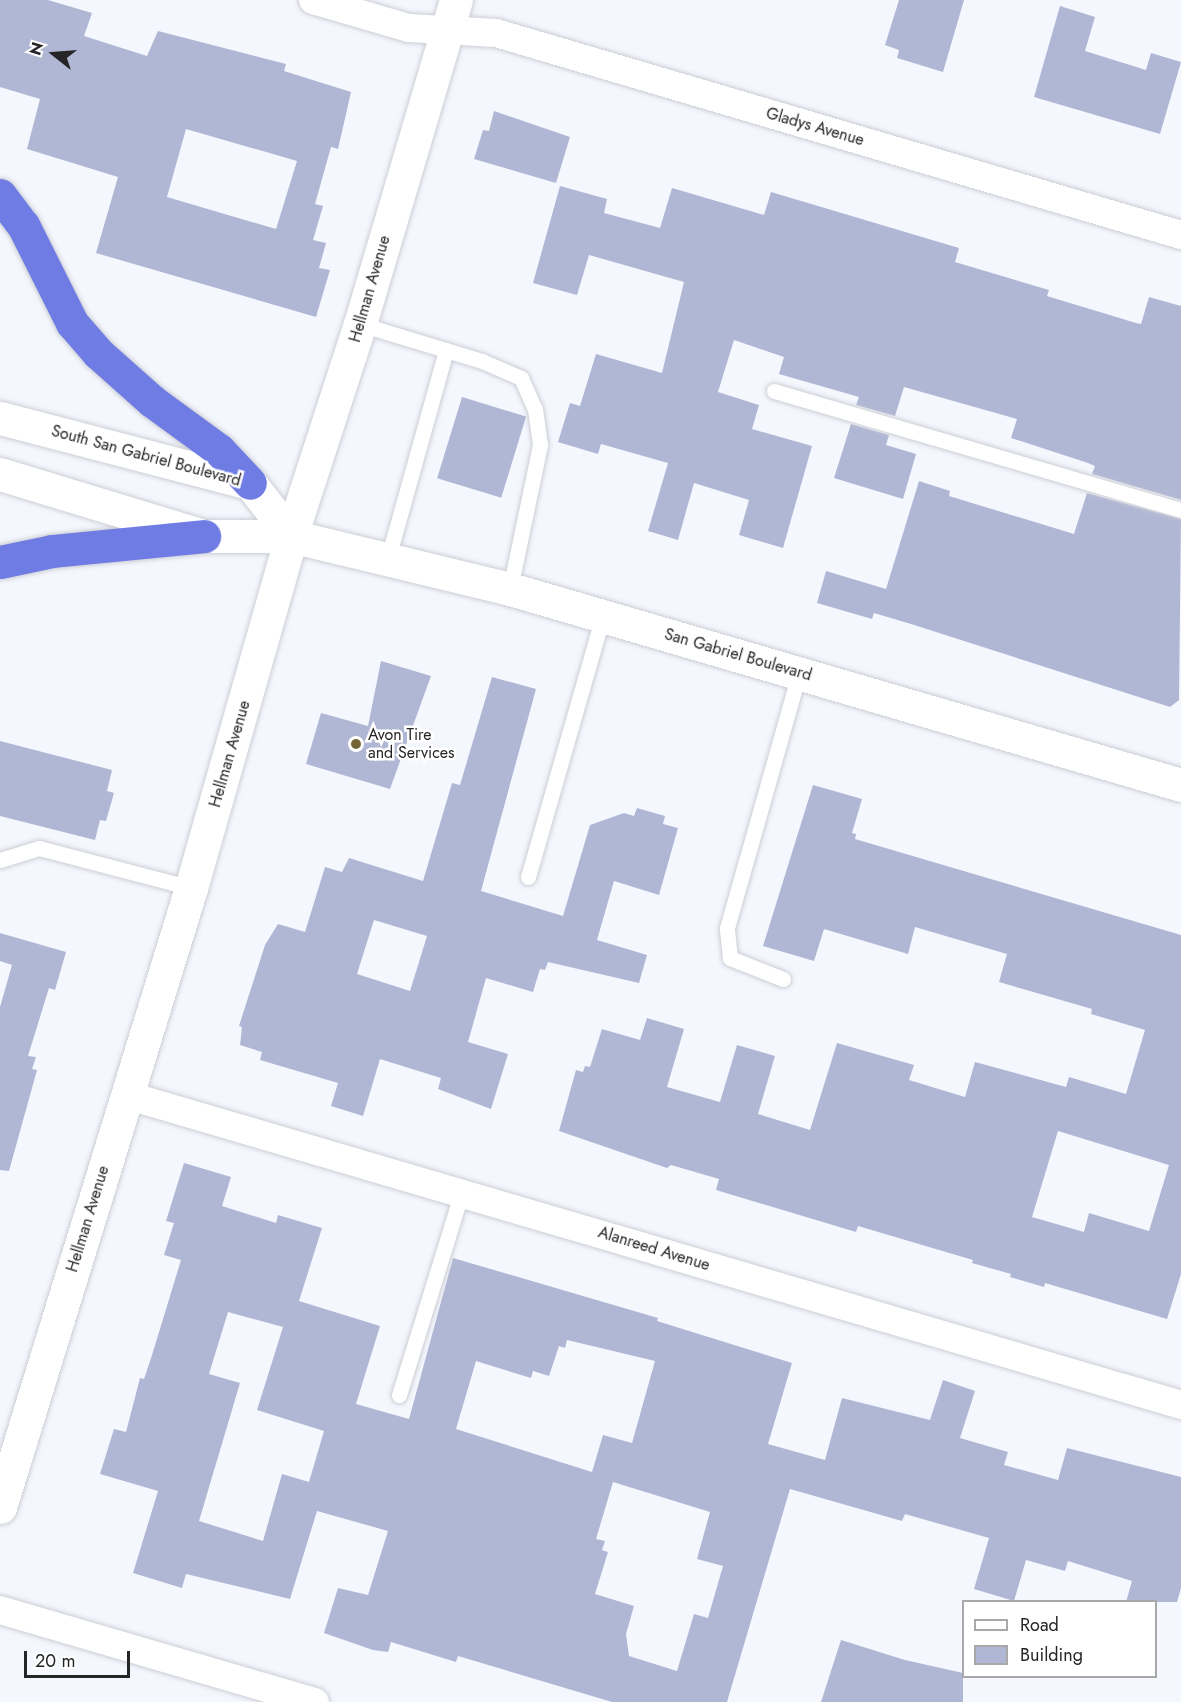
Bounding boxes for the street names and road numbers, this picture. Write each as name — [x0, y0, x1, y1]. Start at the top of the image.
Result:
street label: Gladys Avenue — [764, 104, 866, 150]
street label: Hellman Avenue — [346, 233, 394, 345]
street label: South San Gabriel Boulevard — [49, 421, 243, 491]
street label: San Gabriel Boulevard — [662, 625, 814, 685]
street label: Hellman Avenue — [206, 698, 254, 810]
street label: Hellman Avenue — [63, 1163, 113, 1275]
street label: Alanreed Avenue — [596, 1223, 712, 1275]

